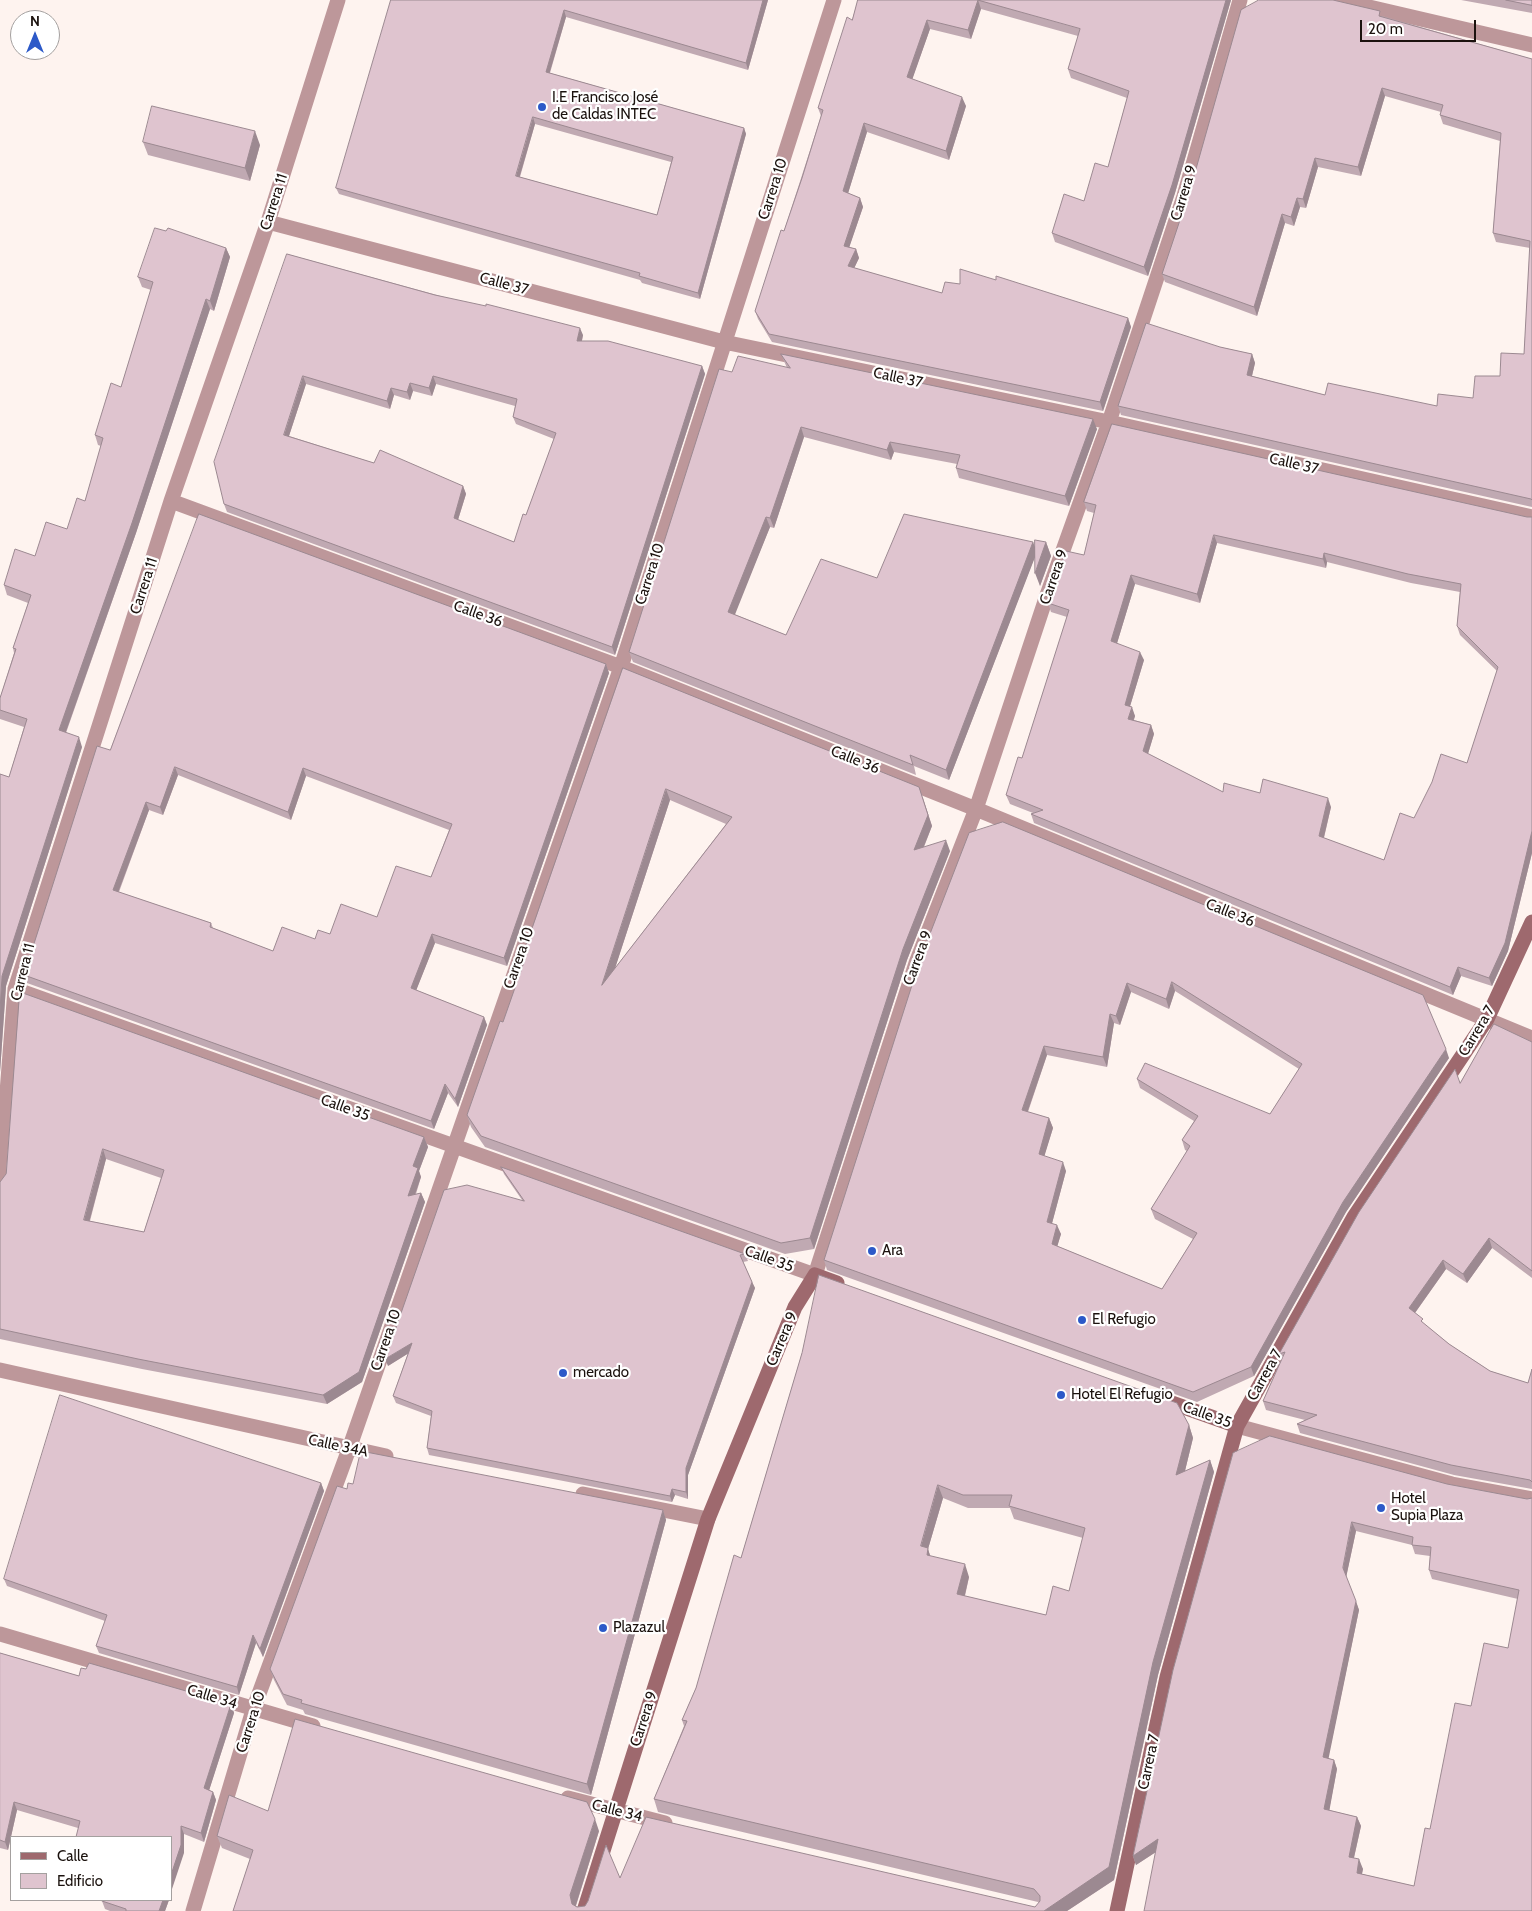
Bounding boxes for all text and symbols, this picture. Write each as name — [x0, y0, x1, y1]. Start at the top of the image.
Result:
north arrow — [10, 10, 60, 60]
scale bar — [1362, 10, 1478, 42]
text: N — [30, 12, 40, 30]
text: 20 m — [1368, 20, 1403, 38]
place label: I.E Francisco José de Caldas INTEC — [552, 89, 658, 124]
marker: I.E Francisco José de Caldas INTEC — [536, 101, 548, 113]
street label: Carrera 10 — [755, 156, 791, 222]
street label: Carrera 9 — [1167, 163, 1201, 223]
street label: Carrera 11 — [256, 171, 292, 233]
street label: Calle 37 — [477, 269, 531, 299]
street label: Calle 37 — [872, 364, 924, 392]
street label: Calle 37 — [1268, 450, 1320, 478]
street label: Carrera 10 — [632, 541, 668, 607]
street label: Carrera 9 — [1036, 547, 1072, 607]
street label: Carrera 11 — [126, 555, 162, 617]
street label: Calle 36 — [451, 597, 505, 631]
street label: Calle 36 — [828, 742, 882, 778]
street label: Calle 36 — [1203, 895, 1257, 931]
street label: Carrera 10 — [500, 925, 538, 991]
street label: Carrera 9 — [900, 928, 936, 988]
street label: Carrera 11 — [7, 941, 39, 1003]
street label: Carrera 7 — [1455, 1002, 1499, 1060]
street label: Calle 35 — [318, 1091, 372, 1125]
street label: Calle 35 — [742, 1242, 796, 1276]
place label: Ara — [882, 1242, 903, 1260]
marker: Ara — [866, 1245, 878, 1257]
street label: Carrera 10 — [367, 1307, 405, 1373]
street label: Carrera 9 — [763, 1309, 801, 1369]
place label: El Refugio — [1092, 1311, 1156, 1329]
marker: El Refugio — [1076, 1314, 1088, 1326]
street label: Carrera 7 — [1244, 1346, 1286, 1404]
place label: mercado — [573, 1364, 629, 1382]
marker: mercado — [557, 1367, 569, 1379]
place label: Hotel El Refugio — [1071, 1386, 1173, 1404]
marker: Hotel El Refugio — [1055, 1389, 1067, 1401]
street label: Calle 35 — [1180, 1398, 1234, 1432]
street label: Calle 34A — [307, 1431, 369, 1461]
place label: Hotel Supia Plaza — [1391, 1490, 1463, 1525]
marker: Hotel Supia Plaza — [1375, 1502, 1387, 1514]
place label: Plazazul — [613, 1619, 665, 1637]
marker: Plazazul — [597, 1622, 609, 1634]
street label: Calle 34 — [185, 1681, 239, 1713]
street label: Carrera 10 — [233, 1689, 269, 1755]
street label: Carrera 9 — [627, 1689, 661, 1749]
street label: Carrera 7 — [1134, 1733, 1164, 1791]
street label: Calle 34 — [590, 1796, 644, 1826]
legend — [10, 1836, 172, 1901]
text: Calle — [57, 1847, 88, 1865]
text: Edificio — [57, 1872, 103, 1890]

